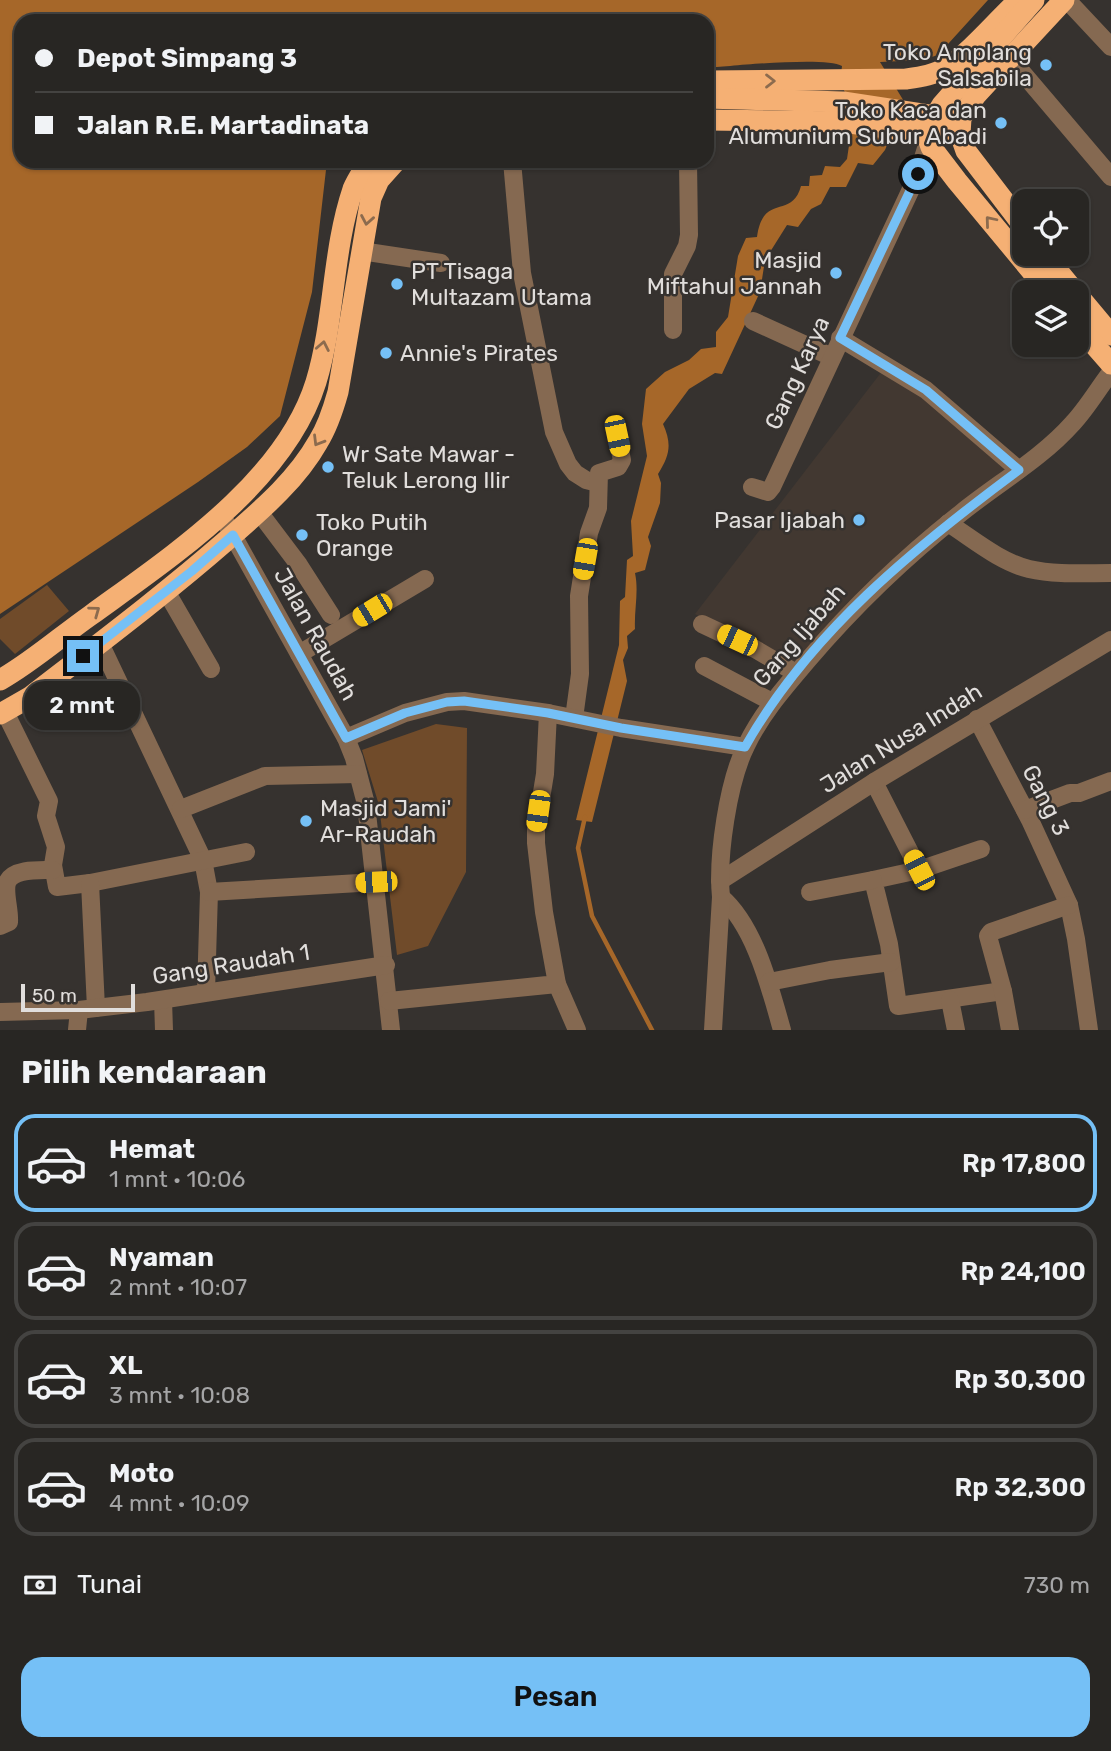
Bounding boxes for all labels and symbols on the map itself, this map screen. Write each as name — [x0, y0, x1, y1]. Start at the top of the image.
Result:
place label: Toko Amplang Salsabila — [883, 38, 1032, 92]
marker: Toko Amplang Salsabila — [1038, 57, 1054, 73]
one-way arrow — [765, 73, 776, 89]
place label: Toko Kaca dan Alumunium Subur Abadi — [728, 96, 987, 150]
marker: Toko Kaca dan Alumunium Subur Abadi — [993, 115, 1009, 131]
route start — [902, 158, 934, 190]
one-way arrow — [360, 214, 375, 226]
one-way arrow — [986, 216, 998, 229]
place label: Masjid Miftahul Jannah — [647, 246, 822, 300]
place label: PT Tisaga Multazam Utama — [411, 257, 592, 311]
marker: Masjid Miftahul Jannah — [828, 265, 844, 281]
marker: PT Tisaga Multazam Utama — [389, 276, 405, 292]
street label: Gang Karya — [759, 312, 835, 434]
place label: Annie's Pirates — [400, 339, 558, 367]
one-way arrow — [315, 340, 330, 352]
marker: Annie's Pirates — [378, 345, 394, 361]
car — [603, 413, 632, 459]
one-way arrow — [313, 434, 326, 447]
place label: Wr Sate Mawar - Teluk Lerong Ilir — [342, 440, 515, 494]
marker: Wr Sate Mawar - Teluk Lerong Ilir — [320, 459, 336, 475]
place label: Pasar Ijabah — [714, 506, 845, 534]
place label: Toko Putih Orange — [316, 508, 428, 562]
marker: Pasar Ijabah — [851, 512, 867, 528]
marker: Toko Putih Orange — [294, 527, 310, 543]
car — [572, 536, 599, 582]
street label: Jalan Raudah — [268, 563, 364, 705]
street label: Gang Ijabah — [747, 578, 851, 692]
car — [349, 590, 396, 630]
one-way arrow — [87, 607, 100, 620]
car — [714, 622, 761, 658]
route end — [67, 640, 99, 672]
street label: Jalan Nusa Indah — [815, 677, 987, 799]
callout: 2 mnt — [25, 680, 141, 730]
street label: Gang 3 — [1016, 760, 1076, 840]
car — [525, 789, 552, 833]
place label: Masjid Jami' Ar-Raudah — [320, 794, 452, 848]
marker: Masjid Jami' Ar-Raudah — [298, 813, 314, 829]
car — [901, 847, 938, 893]
car — [355, 870, 398, 894]
street label: Gang Raudah 1 — [150, 938, 312, 990]
scale bar — [21, 981, 135, 1013]

